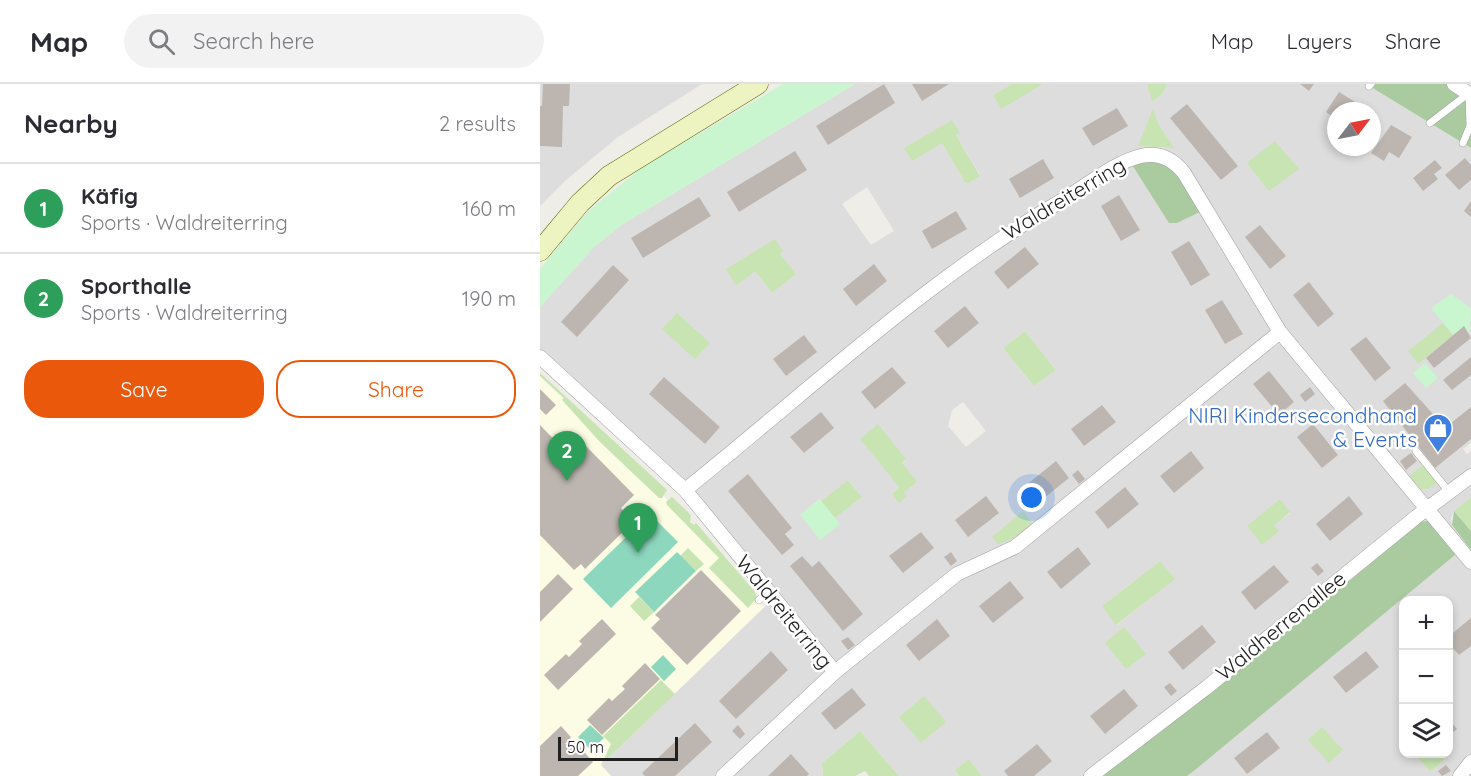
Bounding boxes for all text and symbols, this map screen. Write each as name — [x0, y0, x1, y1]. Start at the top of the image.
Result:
search box — [124, 14, 544, 68]
text: Map — [30, 24, 88, 59]
icon: search — [145, 25, 178, 58]
text: Search here — [193, 27, 315, 55]
text: Map — [1211, 28, 1254, 54]
text: Layers — [1287, 28, 1352, 54]
text: Share — [1385, 28, 1441, 54]
north arrow — [1327, 102, 1381, 156]
text: Nearby — [24, 107, 118, 140]
text: 2 results — [439, 111, 516, 136]
street label: Waldreiterring — [997, 151, 1130, 245]
text: Käfig — [81, 182, 138, 210]
text: 1 — [40, 196, 47, 221]
text: 160 m — [462, 196, 516, 221]
text: Sports · Waldreiterring — [81, 210, 288, 235]
text: Sporthalle — [81, 272, 192, 300]
text: 2 — [38, 286, 49, 311]
text: 190 m — [462, 286, 516, 311]
text: Sports · Waldreiterring — [81, 300, 288, 325]
button: Save — [24, 360, 264, 418]
button: Share — [276, 360, 516, 418]
place label: NIRI Kindersecondhand & Events — [1188, 402, 1417, 452]
shop icon: NIRI Kindersecondhand & Events — [1422, 412, 1454, 454]
pin: 2 — [548, 432, 586, 481]
your location — [1017, 483, 1046, 512]
pin: 1 — [618, 504, 658, 553]
street label: Waldreiterring — [731, 549, 839, 674]
street label: Waldherrenallee — [1210, 565, 1351, 686]
map controls — [1399, 596, 1453, 758]
button: + — [1399, 596, 1453, 650]
button: − — [1399, 650, 1453, 704]
button: layers — [1399, 704, 1453, 758]
scale bar — [558, 734, 678, 762]
text: 50 m — [567, 737, 604, 757]

